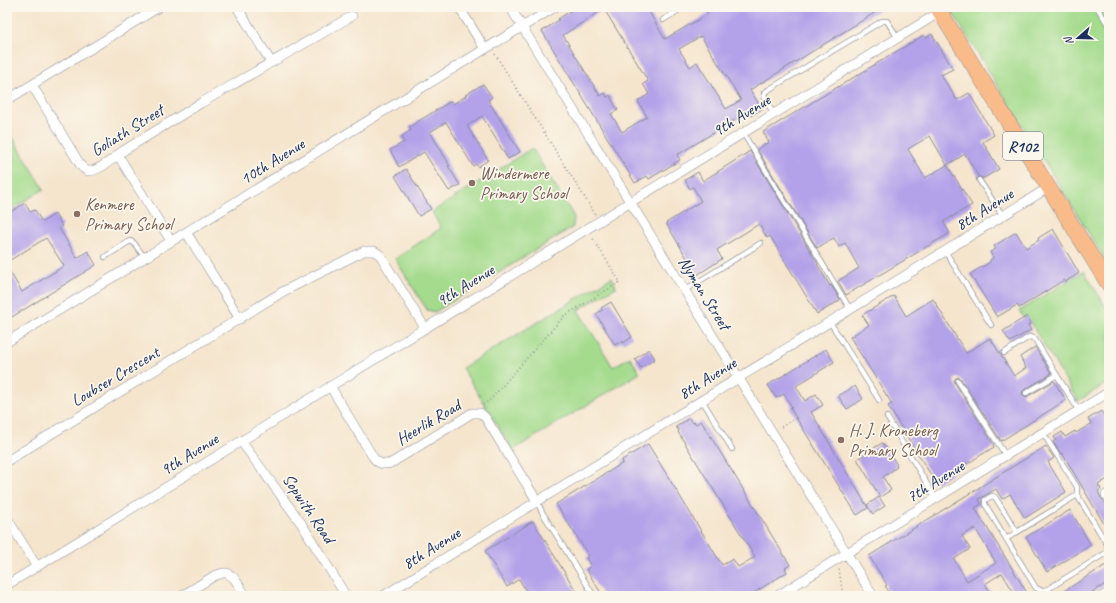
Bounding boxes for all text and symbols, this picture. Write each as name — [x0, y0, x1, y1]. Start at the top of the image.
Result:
north arrow — [1058, 18, 1098, 58]
text: N — [1060, 34, 1076, 47]
street label: 9th Avenue — [708, 89, 775, 141]
street label: Goliath Street — [87, 99, 170, 161]
road number: R102 — [1003, 132, 1043, 160]
street label: 10th Avenue — [236, 133, 310, 189]
place label: Windermere Primary School — [480, 163, 570, 204]
marker: Windermere Primary School — [467, 178, 477, 188]
street label: 8th Avenue — [951, 183, 1018, 235]
place label: Kenmere Primary School — [85, 194, 175, 235]
marker: Kenmere Primary School — [72, 209, 82, 219]
street label: Nyman Street — [674, 253, 737, 336]
street label: 9th Avenue — [432, 259, 499, 311]
street label: Loubser Crescent — [67, 341, 165, 411]
street label: 8th Avenue — [674, 352, 741, 404]
street label: Heerlik Road — [392, 394, 466, 450]
place label: H. J. Kroneberg Primary School — [849, 420, 940, 461]
street label: 9th Avenue — [156, 428, 223, 480]
marker: H. J. Kroneberg Primary School — [836, 435, 846, 445]
street label: 7th Avenue — [902, 455, 969, 507]
street label: Sopwith Road — [278, 470, 341, 550]
street label: 8th Avenue — [398, 522, 465, 574]

